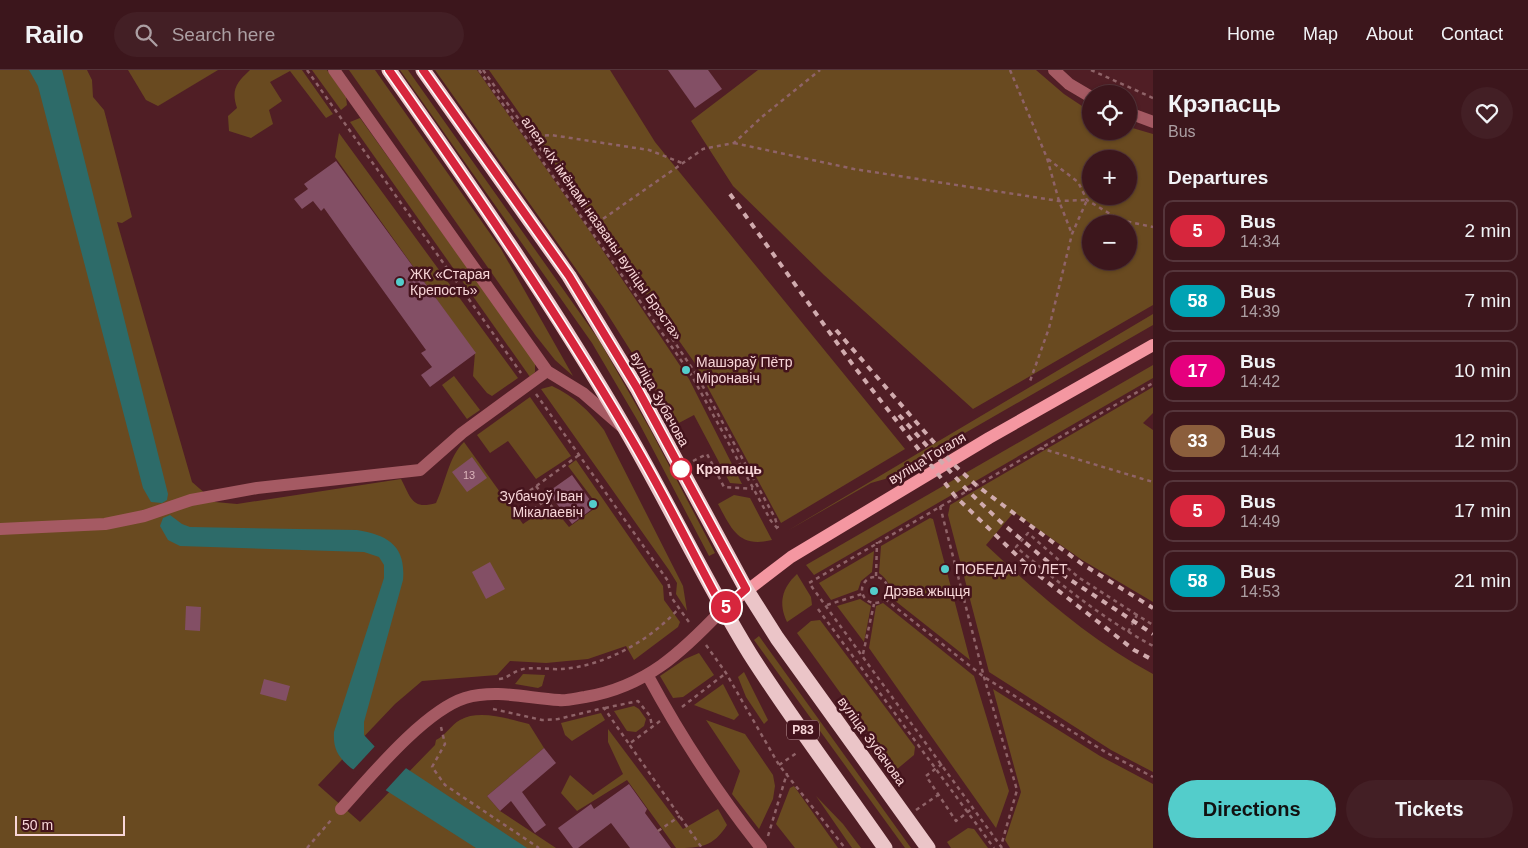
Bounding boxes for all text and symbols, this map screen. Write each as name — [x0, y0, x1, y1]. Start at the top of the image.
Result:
search box — [114, 12, 464, 57]
text: Railo — [25, 21, 84, 48]
icon: search — [132, 21, 160, 49]
text: Search here — [172, 24, 275, 45]
text: Home — [1227, 24, 1275, 44]
text: Map — [1303, 24, 1338, 44]
text: About — [1366, 24, 1413, 44]
text: Contact — [1441, 24, 1503, 44]
map controls — [1082, 85, 1137, 270]
button: locate — [1082, 85, 1137, 140]
button: heart — [1461, 87, 1513, 139]
text: Крэпасць — [1168, 90, 1281, 117]
street label: алея «Іх імёнамі названы вуліцы Брэста» — [518, 113, 686, 343]
text: Bus — [1168, 123, 1196, 140]
button: + — [1082, 150, 1137, 205]
text: Departures — [1168, 167, 1268, 188]
text: Bus — [1240, 211, 1276, 232]
button: − — [1082, 215, 1137, 270]
text: 2 min — [1465, 220, 1511, 241]
text: 5 — [1192, 221, 1203, 241]
text: 14:34 — [1240, 233, 1280, 250]
place label: ЖК «Старая Крепость» — [410, 266, 490, 298]
marker: ЖК «Старая Крепость» — [394, 276, 406, 288]
text: Bus — [1240, 281, 1276, 302]
text: 7 min — [1465, 290, 1511, 311]
text: 58 — [1187, 291, 1208, 311]
text: 14:39 — [1240, 303, 1280, 320]
street label: вуліца Зубачова — [627, 349, 693, 449]
text: Bus — [1240, 351, 1276, 372]
place label: Машэраў Пётр Міронавіч — [696, 354, 793, 386]
text: 10 min — [1454, 360, 1511, 381]
text: 17 — [1187, 361, 1208, 381]
marker: Машэраў Пётр Міронавіч — [680, 364, 692, 376]
text: 14:42 — [1240, 373, 1280, 390]
text: Bus — [1240, 421, 1276, 442]
street label: вуліца Гогаля — [885, 429, 969, 487]
text: 12 min — [1454, 430, 1511, 451]
text: 33 — [1187, 431, 1208, 451]
text: 14:44 — [1240, 443, 1280, 460]
marker: Крэпасць — [670, 458, 692, 480]
place label: Крэпасць — [696, 461, 762, 477]
house number: 13 — [463, 469, 475, 481]
place label: Зубачоў Іван Мікалаевіч — [500, 488, 583, 520]
text: Bus — [1240, 491, 1276, 512]
marker: Зубачоў Іван Мікалаевіч — [587, 498, 599, 510]
text: 17 min — [1454, 500, 1511, 521]
text: 5 — [1192, 501, 1203, 521]
text: 14:49 — [1240, 513, 1280, 530]
place label: ПОБЕДА! 70 ЛЕТ — [955, 561, 1068, 577]
text: Bus — [1240, 561, 1276, 582]
marker: ПОБЕДА! 70 ЛЕТ — [939, 563, 951, 575]
text: 21 min — [1454, 570, 1511, 591]
text: 58 — [1187, 571, 1208, 591]
place label: Дрэва жыцця — [884, 583, 970, 599]
text: 14:53 — [1240, 583, 1280, 600]
marker: Дрэва жыцця — [868, 585, 880, 597]
line badge: 5 — [710, 591, 742, 623]
text: 5 — [721, 597, 731, 617]
street label: вуліца Зубачова — [834, 694, 910, 789]
road number: Р83 — [787, 720, 819, 740]
button: Directions — [1168, 780, 1336, 838]
button: Tickets — [1346, 780, 1513, 838]
scale bar — [15, 813, 125, 836]
text: 50 m — [22, 817, 53, 833]

